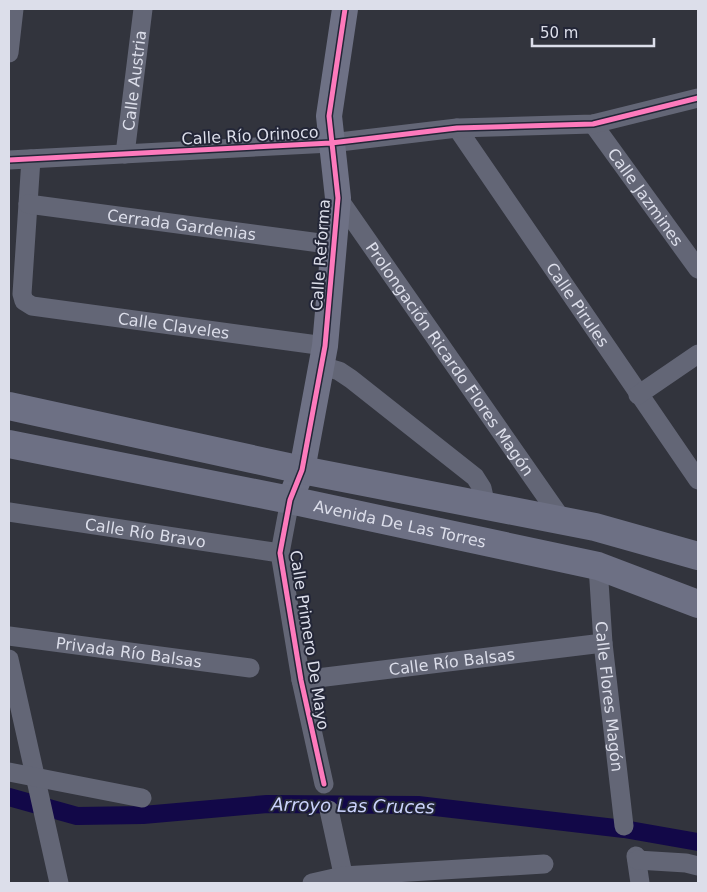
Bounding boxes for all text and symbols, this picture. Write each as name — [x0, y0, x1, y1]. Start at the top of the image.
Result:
scale bar — [532, 15, 654, 47]
text: 50 m — [540, 24, 578, 42]
street label: Calle Austria — [119, 29, 150, 132]
street label: Calle Río Orinoco — [181, 122, 319, 149]
street label: Calle Jazmines — [604, 145, 687, 250]
street label: Calle Reforma — [307, 198, 334, 312]
street label: Cerrada Gardenias — [106, 206, 257, 244]
street label: Prolongación Ricardo Flores Magón — [362, 239, 538, 480]
street label: Calle Pirules — [542, 259, 613, 351]
street label: Calle Claveles — [117, 309, 230, 343]
street label: Avenida De Las Torres — [312, 496, 488, 552]
street label: Calle Río Bravo — [84, 515, 207, 552]
street label: Calle Primero De Mayo — [286, 549, 333, 731]
street label: Calle Flores Magón — [592, 621, 627, 773]
street label: Privada Río Balsas — [55, 633, 203, 672]
street label: Calle Río Balsas — [388, 645, 516, 679]
water label: Arroyo Las Cruces — [270, 794, 435, 817]

